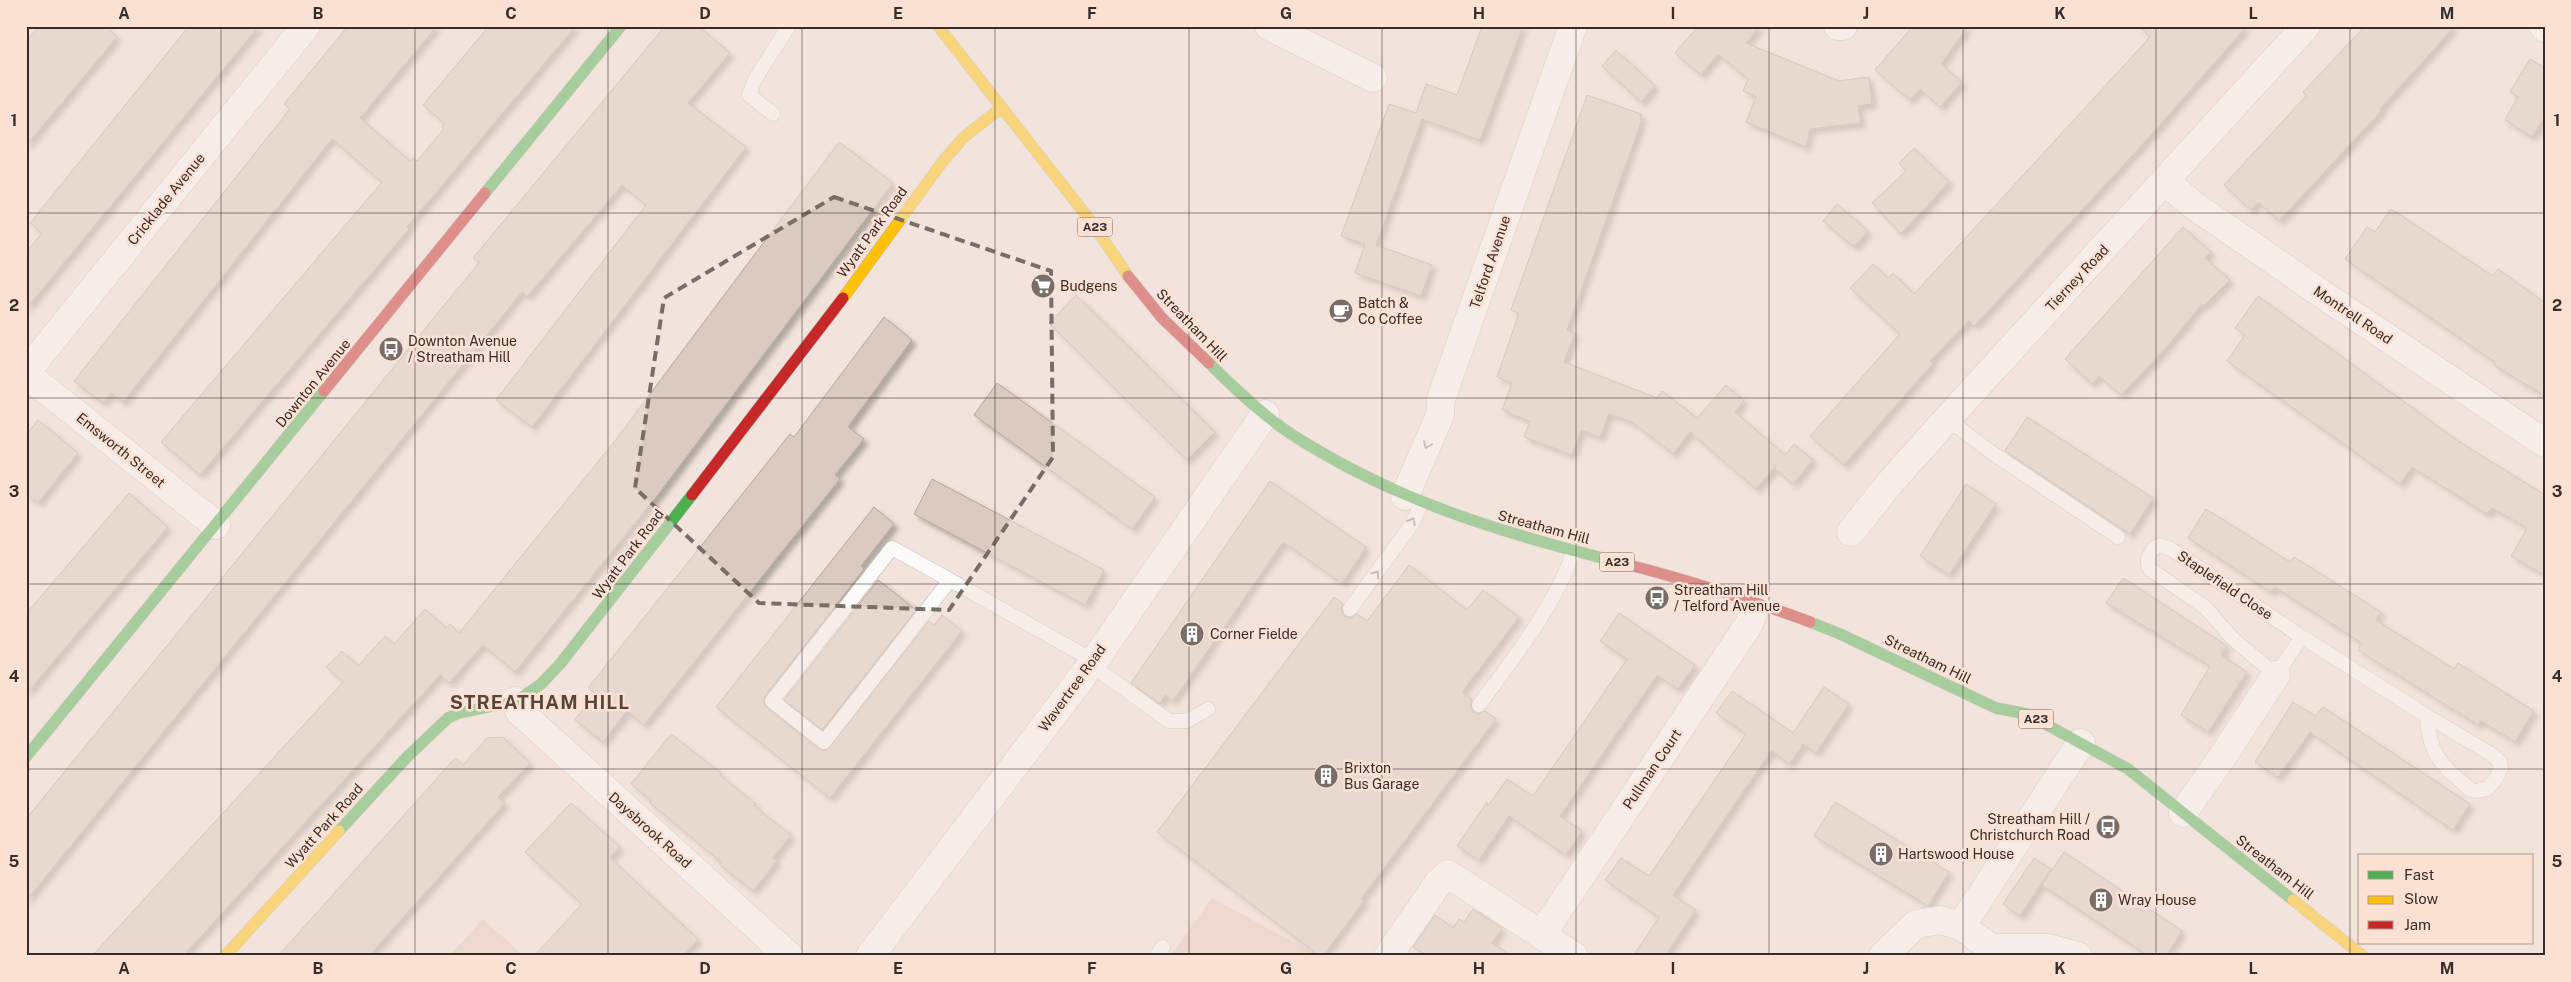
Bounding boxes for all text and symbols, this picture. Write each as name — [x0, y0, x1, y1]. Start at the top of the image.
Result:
text: A — [118, 4, 130, 23]
text: B — [313, 4, 324, 23]
text: C — [505, 4, 517, 23]
text: D — [699, 4, 711, 23]
text: E — [893, 4, 903, 23]
text: F — [1087, 4, 1097, 23]
text: G — [1280, 4, 1292, 23]
text: H — [1473, 4, 1485, 23]
text: I — [1671, 4, 1675, 23]
text: J — [1863, 4, 1869, 23]
text: K — [2054, 4, 2066, 23]
text: L — [2248, 4, 2258, 23]
text: M — [2440, 4, 2454, 23]
text: 1 — [11, 111, 17, 130]
text: 1 — [2554, 111, 2560, 130]
street label: Cricklade Avenue — [124, 150, 208, 248]
street label: Wyatt Park Road — [834, 184, 910, 280]
street label: Telford Avenue — [1467, 213, 1513, 311]
road number: A23 — [1078, 218, 1112, 236]
street label: Tierney Road — [2042, 241, 2112, 315]
supermarket icon: Budgens — [1030, 273, 1056, 299]
place label: Budgens — [1060, 278, 1117, 294]
street label: Montrell Road — [2311, 283, 2395, 347]
street label: Streatham Hill — [1153, 285, 1231, 365]
place label: Batch & Co Coffee — [1358, 295, 1423, 327]
text: 2 — [9, 296, 19, 315]
text: 2 — [2552, 296, 2562, 315]
cafe icon: Batch & Co Coffee — [1328, 298, 1354, 324]
place label: Downton Avenue / Streatham Hill — [408, 333, 517, 365]
street label: Downton Avenue — [272, 336, 354, 430]
bus stop icon: Downton Avenue / Streatham Hill — [378, 336, 404, 362]
street label: Emsworth Street — [73, 409, 169, 491]
one-way arrow — [1422, 440, 1433, 449]
text: 3 — [9, 482, 19, 501]
text: 3 — [2552, 482, 2562, 501]
street label: Wyatt Park Road — [589, 506, 667, 602]
street label: Streatham Hill — [1496, 507, 1592, 547]
one-way arrow — [1406, 518, 1416, 527]
street label: Staplefield Close — [2174, 547, 2276, 623]
road number: A23 — [1600, 552, 1634, 572]
one-way arrow — [1370, 571, 1378, 580]
place label: Streatham Hill / Telford Avenue — [1674, 582, 1780, 614]
bus stop icon: Streatham Hill / Telford Avenue — [1644, 585, 1670, 611]
building icon: Corner Fielde — [1179, 621, 1205, 647]
place label: Corner Fielde — [1210, 626, 1298, 642]
street label: Streatham Hill — [1882, 631, 1974, 687]
street label: Wavertree Road — [1035, 641, 1109, 735]
text: 4 — [9, 667, 20, 686]
text: 4 — [2552, 667, 2563, 686]
district label: STREATHAM HILL — [450, 691, 630, 713]
road number: A23 — [2018, 710, 2054, 729]
street label: Pullman Court — [1619, 726, 1685, 812]
place label: Brixton Bus Garage — [1344, 760, 1419, 792]
building icon: Brixton Bus Garage — [1313, 763, 1339, 789]
street label: Wyatt Park Road — [282, 780, 366, 872]
street label: Daysbrook Road — [605, 789, 695, 871]
place label: Streatham Hill / Christchurch Road — [1970, 811, 2090, 843]
bus stop icon: Streatham Hill / Christchurch Road — [2095, 814, 2121, 840]
street label: Streatham Hill — [2233, 832, 2317, 902]
building icon: Hartswood House — [1868, 841, 1894, 867]
place label: Hartswood House — [1898, 846, 2014, 862]
text: 5 — [9, 852, 20, 871]
text: 5 — [2552, 852, 2563, 871]
legend — [2358, 854, 2534, 944]
text: Fast — [2404, 866, 2434, 883]
building icon: Wray House — [2088, 887, 2114, 913]
text: Slow — [2404, 890, 2439, 907]
place label: Wray House — [2118, 892, 2197, 908]
text: Jam — [2404, 916, 2431, 933]
text: A — [118, 959, 130, 978]
text: B — [313, 959, 324, 978]
text: C — [505, 959, 517, 978]
text: D — [699, 959, 711, 978]
text: E — [893, 959, 903, 978]
text: F — [1087, 959, 1097, 978]
text: G — [1280, 959, 1292, 978]
text: H — [1473, 959, 1485, 978]
text: I — [1671, 959, 1675, 978]
text: J — [1863, 959, 1869, 978]
text: K — [2054, 959, 2066, 978]
text: L — [2248, 959, 2258, 978]
text: M — [2440, 959, 2454, 978]

